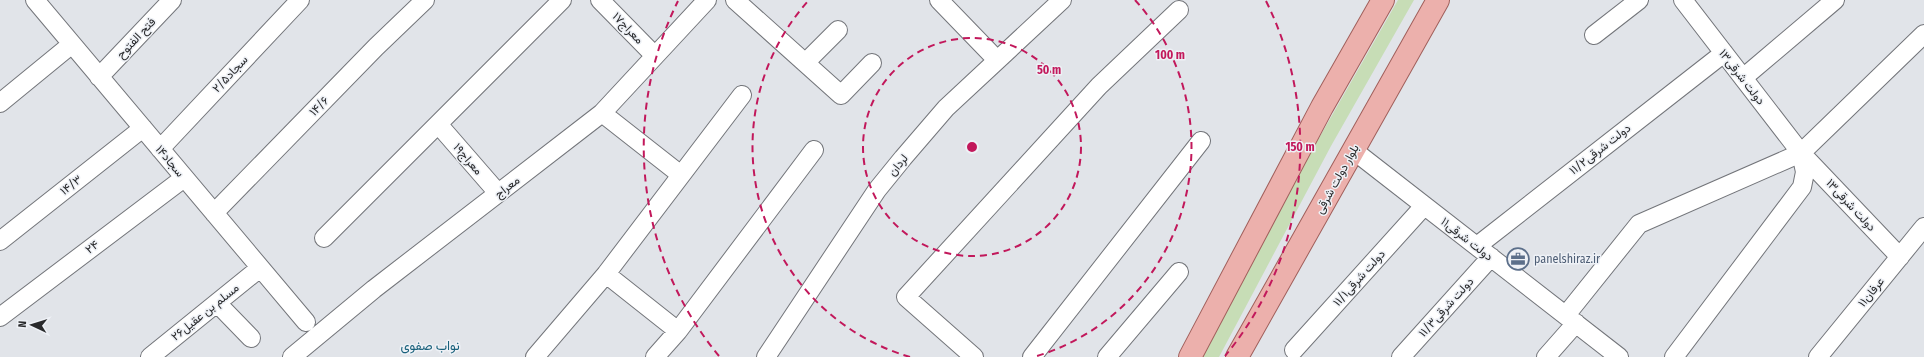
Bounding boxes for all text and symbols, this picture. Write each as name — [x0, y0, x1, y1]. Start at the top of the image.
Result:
street label: معراج۱۷ — [608, 9, 646, 48]
street label: فتح الفتوح — [114, 15, 160, 63]
street label: ۱۳دولت شرقی — [1715, 47, 1768, 108]
text: 100 m — [1155, 48, 1185, 62]
street label: ۲/۵سجاد — [209, 53, 251, 95]
text: 50 m — [1037, 63, 1061, 77]
street label: ۱۴/۶ — [306, 93, 332, 119]
street label: ۱۱/۲دولت شرقی — [1567, 121, 1634, 178]
street label: معراج۱۹ — [449, 140, 485, 179]
centre of rings — [965, 140, 979, 154]
text: 150 m — [1285, 140, 1315, 154]
street label: ۱۴سجاد — [153, 142, 187, 180]
street label: بلوار دولت شرقی — [1312, 142, 1363, 217]
street label: لردان — [885, 151, 912, 179]
street label: ۱۴/۳ — [57, 172, 85, 198]
street label: معراج — [492, 173, 524, 203]
street label: دولت شرقی۱۳ — [1822, 176, 1879, 235]
street label: ۱۱دولت شرقی — [1438, 214, 1496, 265]
street label: ۲۴ — [83, 237, 102, 257]
office icon: panelshiraz.ir — [1505, 246, 1531, 272]
street label: ۱۱/۱دولت شرقی — [1330, 247, 1389, 310]
place label: panelshiraz.ir — [1534, 252, 1601, 266]
street label: ۱۱/۳دولت شرقی — [1416, 274, 1477, 340]
street label: ۱۱عرفان — [1855, 274, 1888, 310]
street label: مسلم بن عقیل۲۶ — [168, 280, 242, 344]
north arrow — [12, 305, 52, 345]
text: N — [16, 321, 29, 328]
district label: نواب صفوی — [400, 338, 460, 354]

